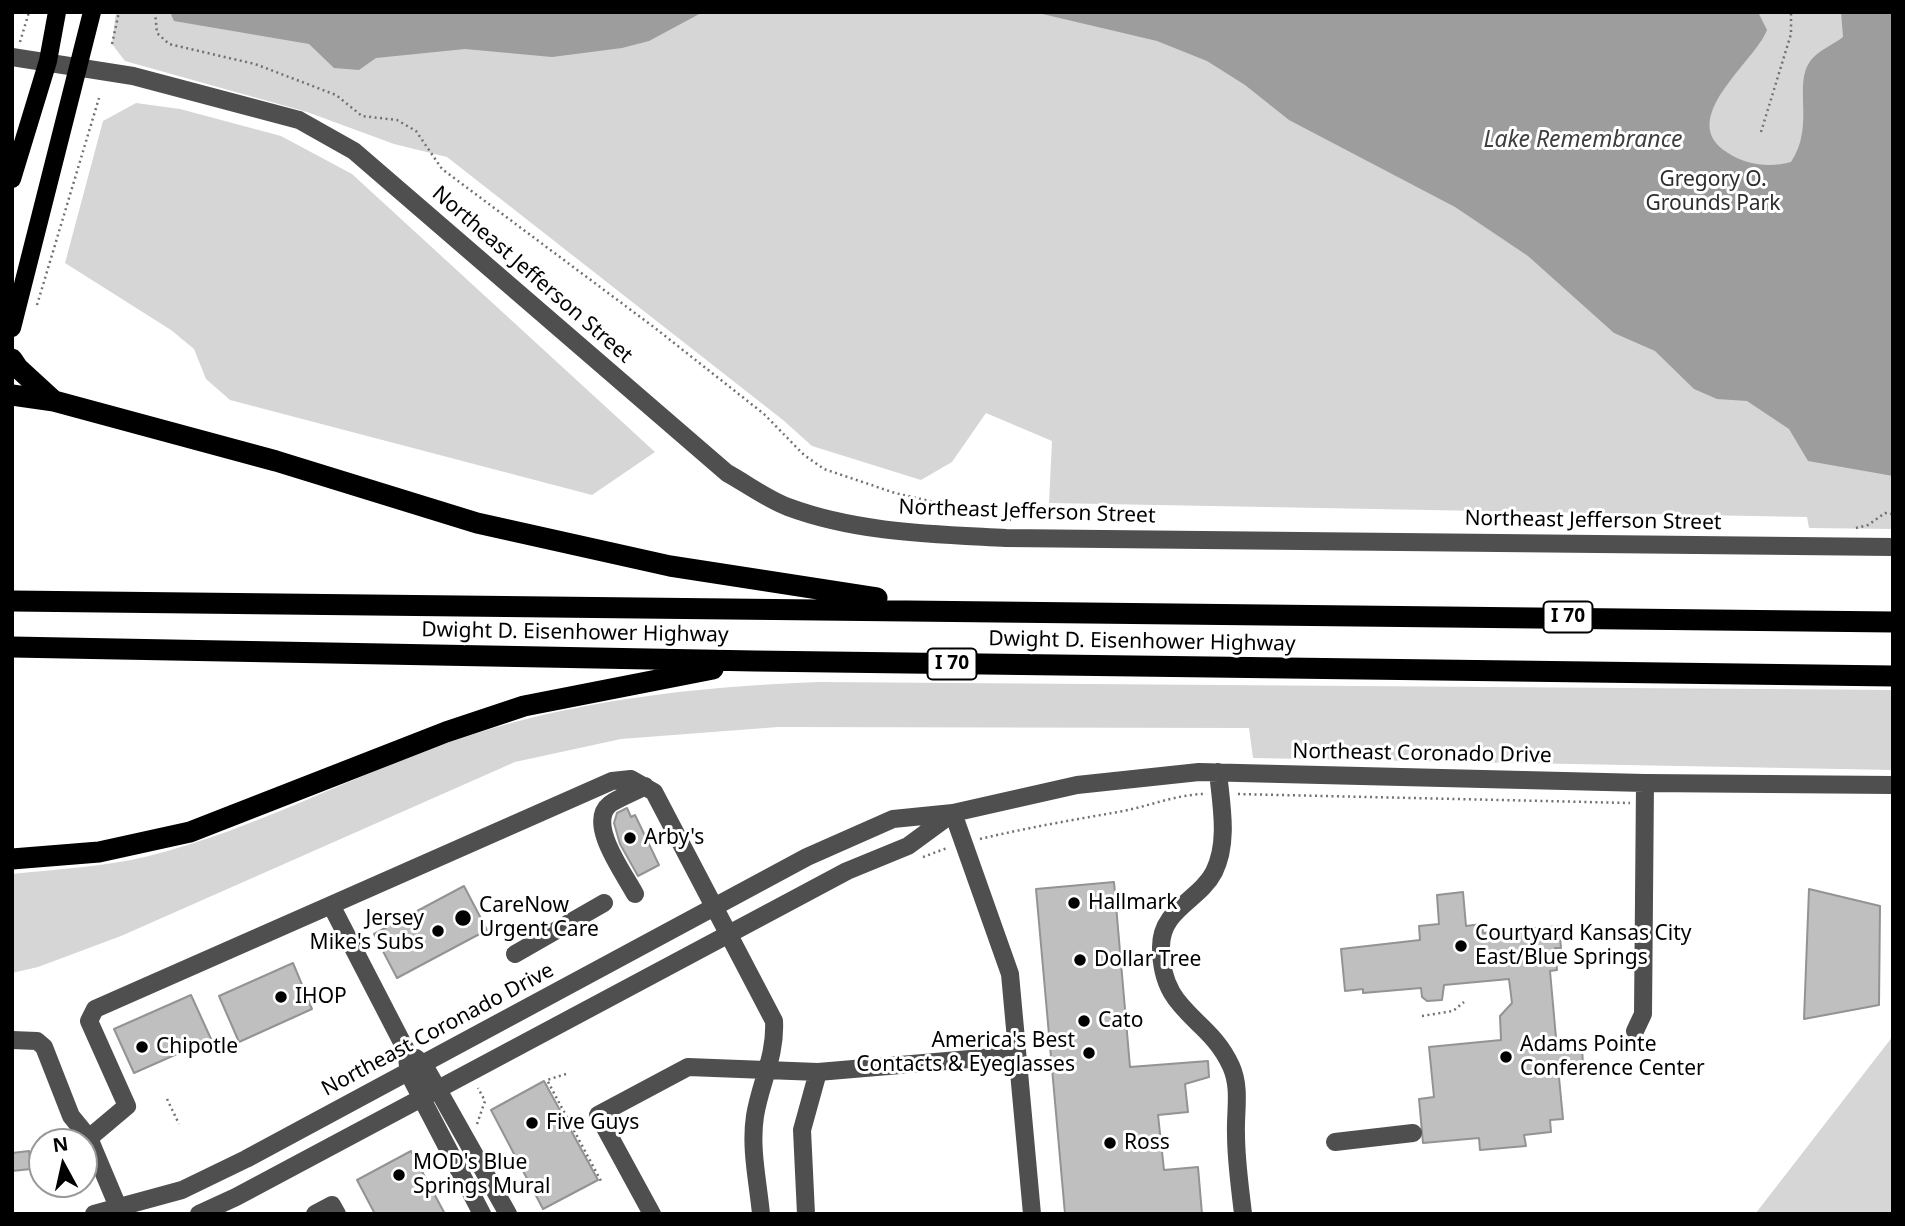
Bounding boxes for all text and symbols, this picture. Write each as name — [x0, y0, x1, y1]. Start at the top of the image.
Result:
water label: Lake Remembrance — [1483, 126, 1683, 154]
park label: Gregory O. Grounds Park — [1645, 167, 1781, 217]
street label: Northeast Jefferson Street — [427, 181, 637, 369]
street label: Northeast Jefferson Street — [898, 495, 1156, 529]
street label: Northeast Jefferson Street — [1464, 506, 1722, 536]
road number: I 70 — [1544, 602, 1592, 632]
street label: Dwight D. Eisenhower Highway — [421, 618, 729, 648]
street label: Dwight D. Eisenhower Highway — [988, 627, 1296, 657]
road number: I 70 — [928, 649, 976, 680]
street label: Northeast Coronado Drive — [1292, 739, 1552, 769]
place label: Arby's — [644, 825, 704, 851]
marker: Arby's — [622, 830, 638, 846]
place label: Hallmark — [1088, 890, 1177, 916]
place label: CareNow Urgent Care — [479, 893, 599, 943]
marker: Hallmark — [1066, 895, 1082, 911]
place label: Jersey Mike's Subs — [310, 906, 424, 956]
marker: CareNow Urgent Care — [453, 908, 473, 928]
place label: Courtyard Kansas City East/Blue Springs — [1475, 921, 1691, 971]
marker: Jersey Mike's Subs — [430, 923, 446, 939]
marker: Courtyard Kansas City East/Blue Springs — [1453, 938, 1469, 954]
place label: Dollar Tree — [1094, 947, 1201, 973]
marker: Dollar Tree — [1072, 952, 1088, 968]
street label: Northeast Coronado Drive — [318, 958, 558, 1102]
place label: IHOP — [295, 984, 347, 1010]
marker: IHOP — [273, 989, 289, 1005]
place label: Cato — [1098, 1008, 1143, 1034]
marker: Cato — [1076, 1013, 1092, 1029]
place label: America's Best Contacts & Eyeglasses — [856, 1028, 1075, 1078]
place label: Adams Pointe Conference Center — [1520, 1032, 1705, 1082]
place label: Chipotle — [156, 1034, 238, 1060]
marker: Chipotle — [134, 1039, 150, 1055]
marker: America's Best Contacts & Eyeglasses — [1081, 1045, 1097, 1061]
marker: Adams Pointe Conference Center — [1498, 1049, 1514, 1065]
place label: Five Guys — [546, 1110, 639, 1136]
marker: Five Guys — [524, 1115, 540, 1131]
north arrow — [28, 1128, 98, 1198]
text: N — [51, 1130, 70, 1158]
place label: Ross — [1124, 1130, 1170, 1156]
marker: Ross — [1102, 1135, 1118, 1151]
place label: MOD's Blue Springs Mural — [413, 1150, 550, 1200]
marker: MOD's Blue Springs Mural — [391, 1167, 407, 1183]

